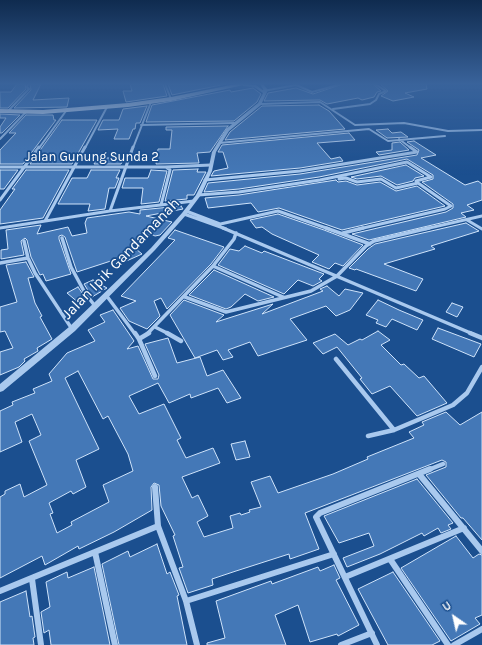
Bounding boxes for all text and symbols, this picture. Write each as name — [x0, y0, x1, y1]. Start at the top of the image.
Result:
street label: Jalan Gunung Sunda 2 — [25, 149, 159, 165]
street label: Jalan Ipik Gandamanah — [58, 195, 184, 323]
north arrow — [434, 597, 474, 637]
text: U — [440, 599, 454, 614]

